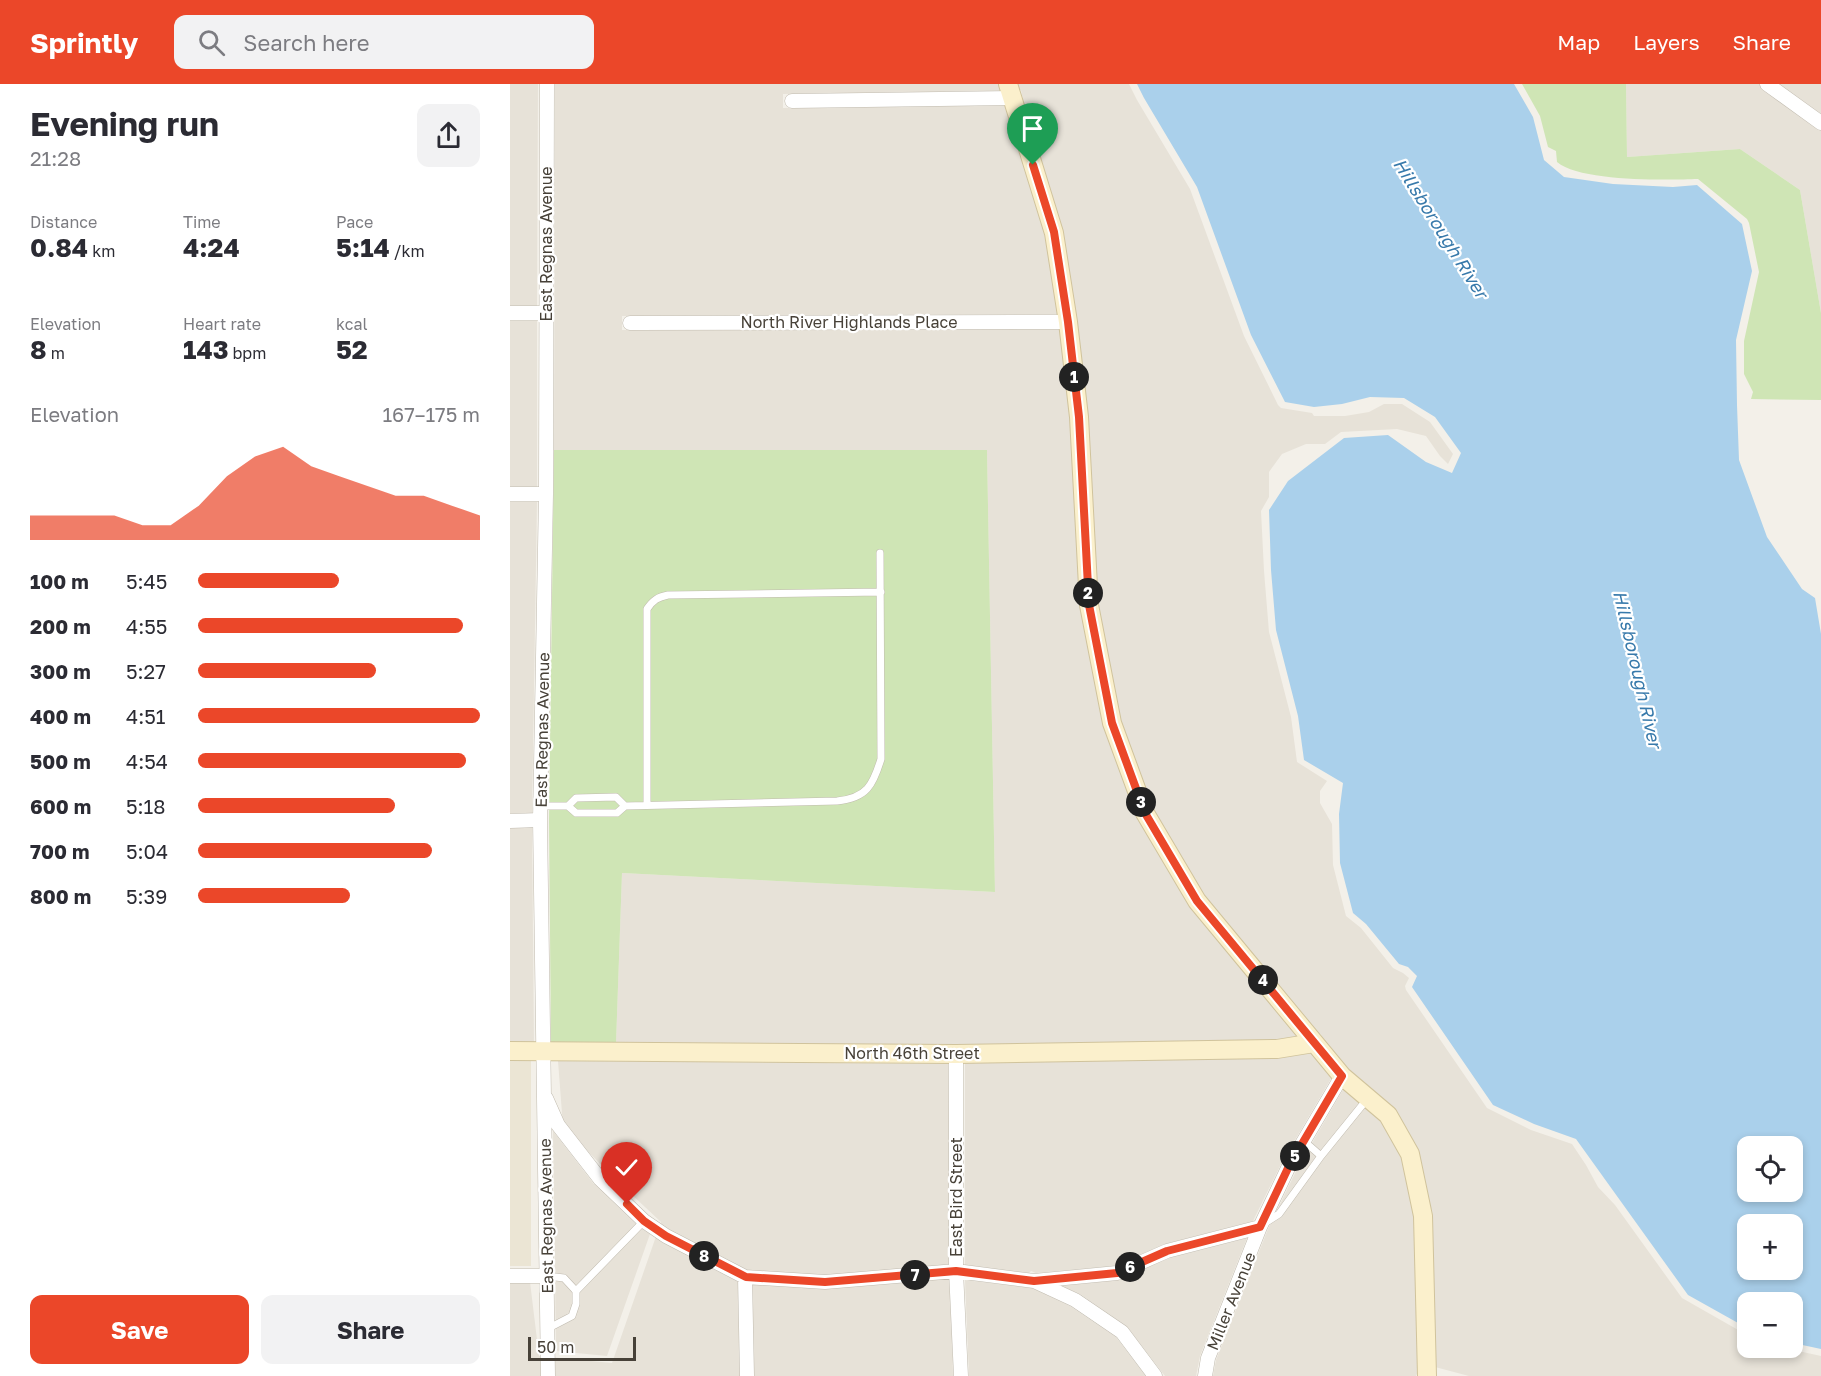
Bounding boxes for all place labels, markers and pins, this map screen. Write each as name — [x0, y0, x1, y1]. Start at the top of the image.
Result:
pin — [1007, 103, 1058, 165]
pin: 1 — [1059, 362, 1089, 392]
pin: 2 — [1073, 578, 1103, 608]
pin: 3 — [1126, 787, 1156, 817]
pin: 4 — [1248, 965, 1278, 995]
pin: 5 — [1280, 1141, 1310, 1171]
pin — [601, 1142, 652, 1204]
pin: 8 — [689, 1241, 719, 1271]
pin: 6 — [1115, 1252, 1145, 1282]
pin: 7 — [900, 1260, 930, 1290]

